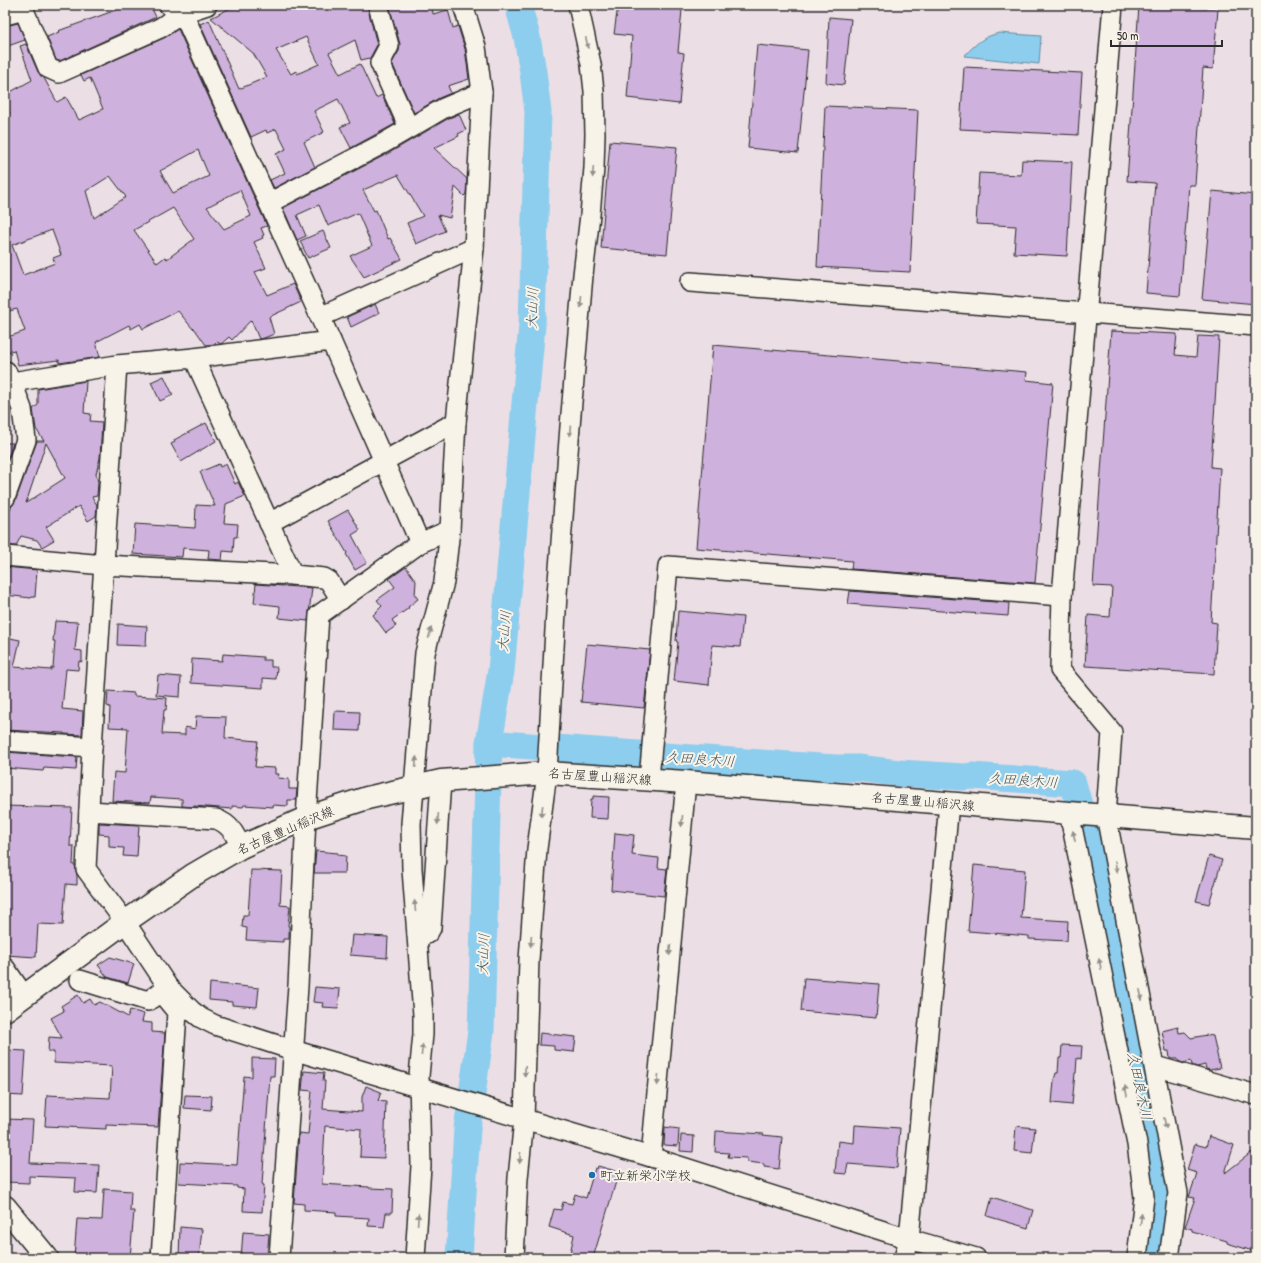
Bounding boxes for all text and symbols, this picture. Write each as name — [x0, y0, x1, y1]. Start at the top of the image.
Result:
scale bar — [1111, 22, 1222, 48]
text: 50 m — [1117, 27, 1138, 44]
one-way arrow — [585, 37, 591, 49]
one-way arrow — [590, 166, 597, 178]
water label: 大山川 — [521, 287, 542, 329]
one-way arrow — [577, 296, 584, 308]
one-way arrow — [566, 425, 573, 437]
water label: 大山川 — [492, 609, 515, 653]
one-way arrow — [427, 627, 433, 639]
water label: 久田良木川 — [664, 747, 736, 770]
one-way arrow — [412, 756, 419, 768]
street label: 名古屋豊山稲沢線 — [547, 763, 653, 789]
water label: 久田良木川 — [987, 768, 1059, 791]
street label: 名古屋豊山稲沢線 — [870, 788, 977, 815]
street label: 名古屋豊山稲沢線 — [234, 801, 337, 859]
one-way arrow — [539, 805, 545, 817]
one-way arrow — [435, 813, 442, 826]
one-way arrow — [679, 815, 685, 827]
one-way arrow — [1070, 830, 1076, 842]
one-way arrow — [1114, 861, 1120, 873]
one-way arrow — [411, 900, 418, 912]
water label: 大山川 — [472, 933, 493, 975]
one-way arrow — [527, 935, 534, 947]
one-way arrow — [667, 944, 673, 956]
one-way arrow — [1097, 958, 1103, 970]
one-way arrow — [1138, 989, 1144, 1001]
one-way arrow — [419, 1044, 425, 1056]
water label: 久田良木川 — [1124, 1050, 1157, 1122]
one-way arrow — [522, 1065, 529, 1077]
one-way arrow — [655, 1074, 661, 1086]
one-way arrow — [1123, 1085, 1129, 1097]
one-way arrow — [1163, 1117, 1169, 1129]
one-way arrow — [517, 1152, 523, 1164]
place label: 町立新栄小学校 — [600, 1166, 691, 1184]
marker: 町立新栄小学校 — [587, 1170, 597, 1180]
one-way arrow — [414, 1213, 421, 1225]
one-way arrow — [1138, 1213, 1144, 1225]

